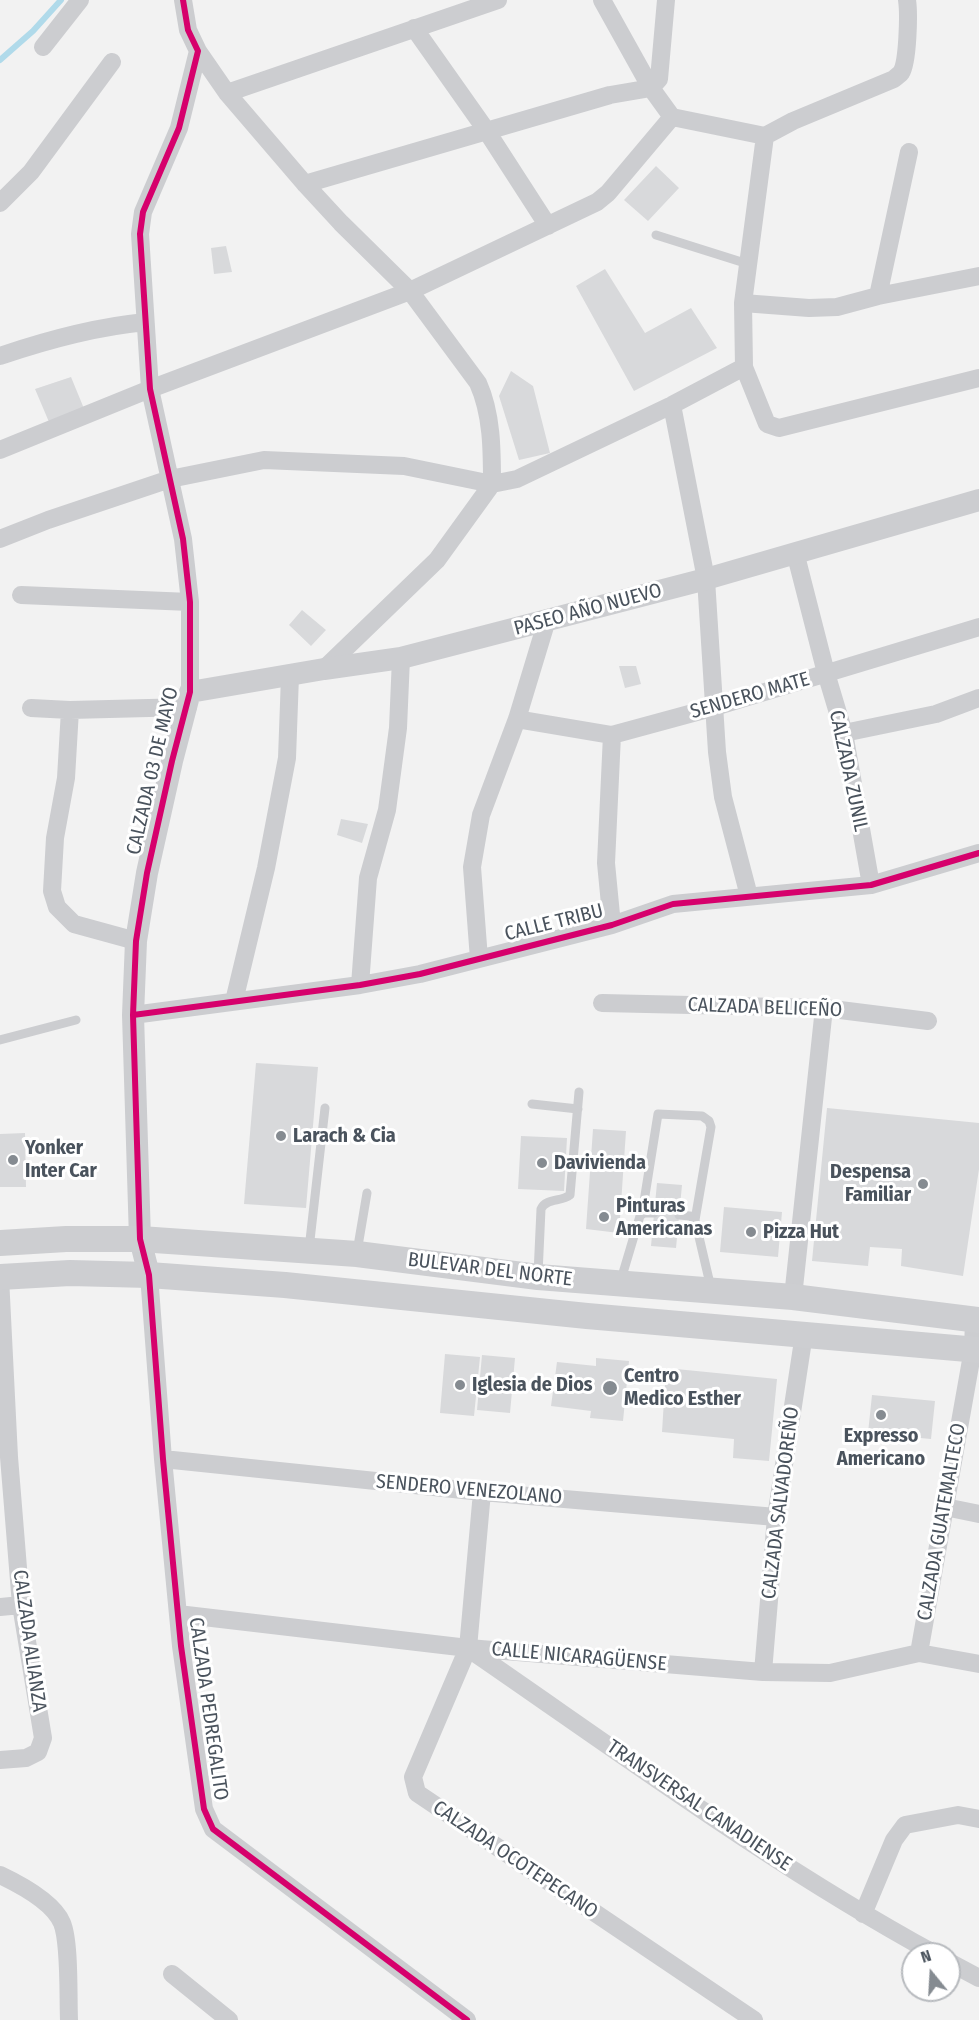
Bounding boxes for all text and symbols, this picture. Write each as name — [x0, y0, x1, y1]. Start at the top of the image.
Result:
street label: PASEO AÑO NUEVO — [512, 579, 664, 641]
street label: SENDERO MATE — [688, 668, 812, 724]
street label: CALZADA 03 DE MAYO — [122, 685, 184, 857]
street label: CALZADA ZUNIL — [823, 708, 873, 834]
street label: CALLE TRIBU — [502, 899, 606, 947]
street label: CALZADA BELICEÑO — [687, 993, 843, 1023]
place label: Larach & Cia — [293, 1124, 396, 1148]
marker: Larach & Cia — [274, 1129, 288, 1143]
place label: Yonker Inter Car — [25, 1136, 97, 1183]
place label: Davivienda — [554, 1151, 646, 1175]
marker: Yonker Inter Car — [6, 1153, 20, 1167]
marker: Davivienda — [535, 1156, 549, 1170]
place label: Despensa Familiar — [830, 1160, 911, 1207]
marker: Despensa Familiar — [916, 1177, 930, 1191]
place label: Pinturas Americanas — [616, 1194, 712, 1241]
marker: Pinturas Americanas — [597, 1210, 611, 1224]
place label: Pizza Hut — [763, 1220, 839, 1244]
marker: Pizza Hut — [744, 1225, 758, 1239]
street label: BULEVAR DEL NORTE — [406, 1248, 574, 1292]
place label: Centro Medico Esther — [624, 1364, 741, 1411]
place label: Iglesia de Dios — [472, 1373, 593, 1397]
marker: Iglesia de Dios — [453, 1378, 467, 1392]
marker: Centro Medico Esther — [601, 1379, 619, 1397]
street label: CALZADA SALVADOREÑO — [757, 1406, 805, 1600]
marker: Expresso Americano — [874, 1408, 888, 1422]
street label: CALZADA GUATEMALTECO — [913, 1421, 971, 1623]
place label: Expresso Americano — [837, 1424, 925, 1471]
street label: SENDERO VENEZOLANO — [375, 1470, 563, 1510]
street label: CALZADA ALIANZA — [7, 1568, 51, 1714]
street label: CALZADA PEDREGALITO — [183, 1616, 233, 1802]
street label: CALLE NICARAGÜENSE — [490, 1637, 668, 1677]
street label: TRANSVERSAL CANADIENSE — [602, 1735, 796, 1877]
street label: CALZADA OCOTEPECANO — [428, 1796, 602, 1924]
north arrow — [901, 1942, 961, 2002]
text: N — [918, 1946, 933, 1967]

